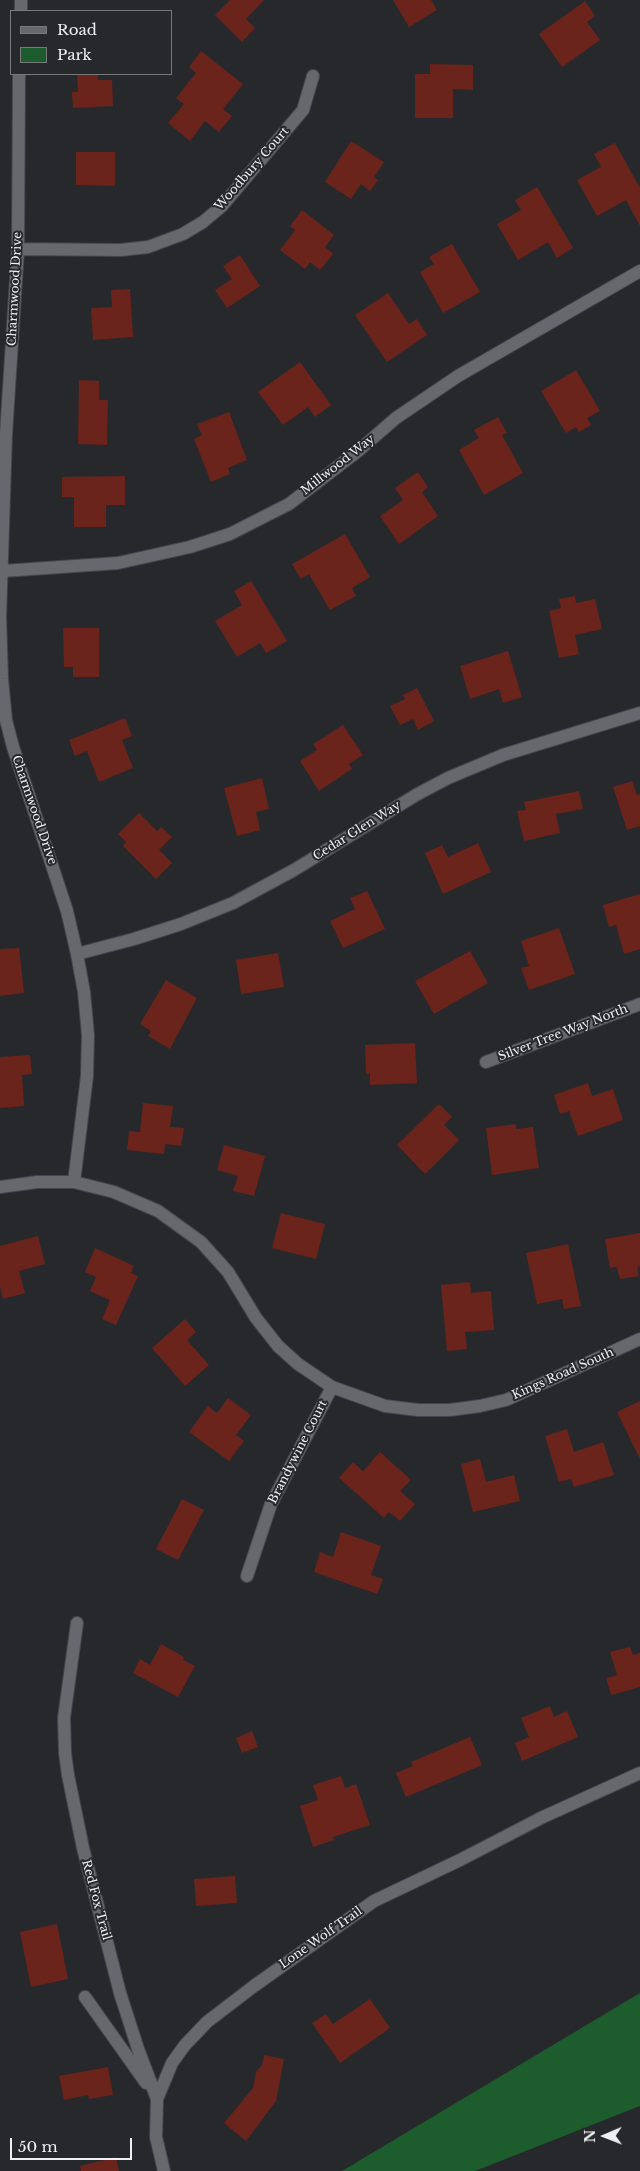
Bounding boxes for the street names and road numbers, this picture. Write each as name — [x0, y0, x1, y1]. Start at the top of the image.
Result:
street label: Woodbury Court — [212, 124, 292, 214]
street label: Charmwood Drive — [5, 231, 25, 347]
street label: Millwood Way — [298, 432, 378, 498]
street label: Charmwood Drive — [9, 754, 59, 866]
street label: Cedar Glen Way — [311, 798, 403, 864]
street label: Silver Tree Way North — [496, 1002, 630, 1064]
street label: Kings Road South — [510, 1345, 616, 1403]
street label: Brandywine Court — [266, 1398, 330, 1506]
street label: Red Fox Trail — [78, 1858, 114, 1942]
street label: Lone Wolf Trail — [277, 1904, 365, 1972]

